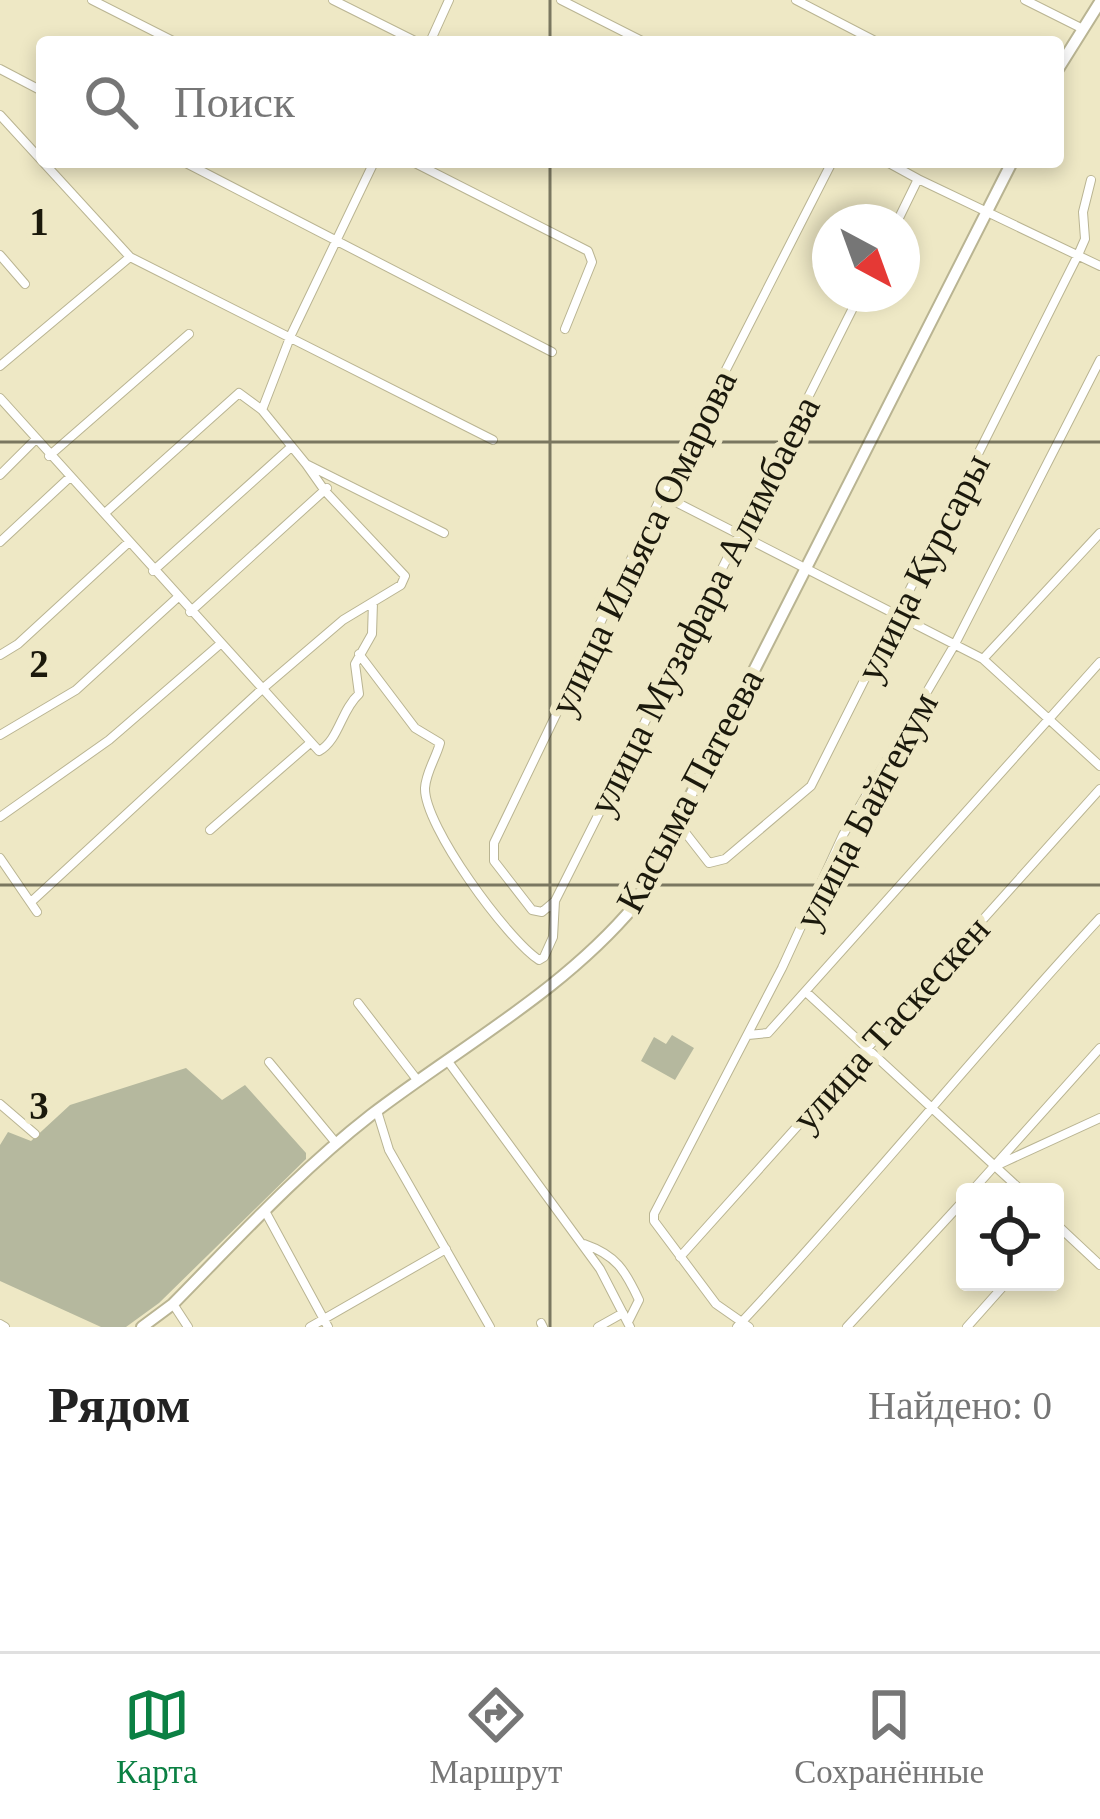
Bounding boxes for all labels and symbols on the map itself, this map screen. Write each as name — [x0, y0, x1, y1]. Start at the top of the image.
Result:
text: 1 — [29, 200, 49, 243]
north arrow — [812, 204, 920, 312]
street label: улица Ильяса Омарова — [540, 363, 746, 722]
street label: улица Музафара Алимбаева — [579, 389, 829, 822]
street label: улица Курсары — [847, 447, 999, 688]
text: 2 — [29, 642, 49, 685]
street label: Касыма Патеева — [607, 661, 772, 919]
street label: улица Байгекум — [785, 685, 947, 936]
street label: улица Таскескен — [783, 907, 999, 1140]
text: 3 — [29, 1084, 49, 1127]

